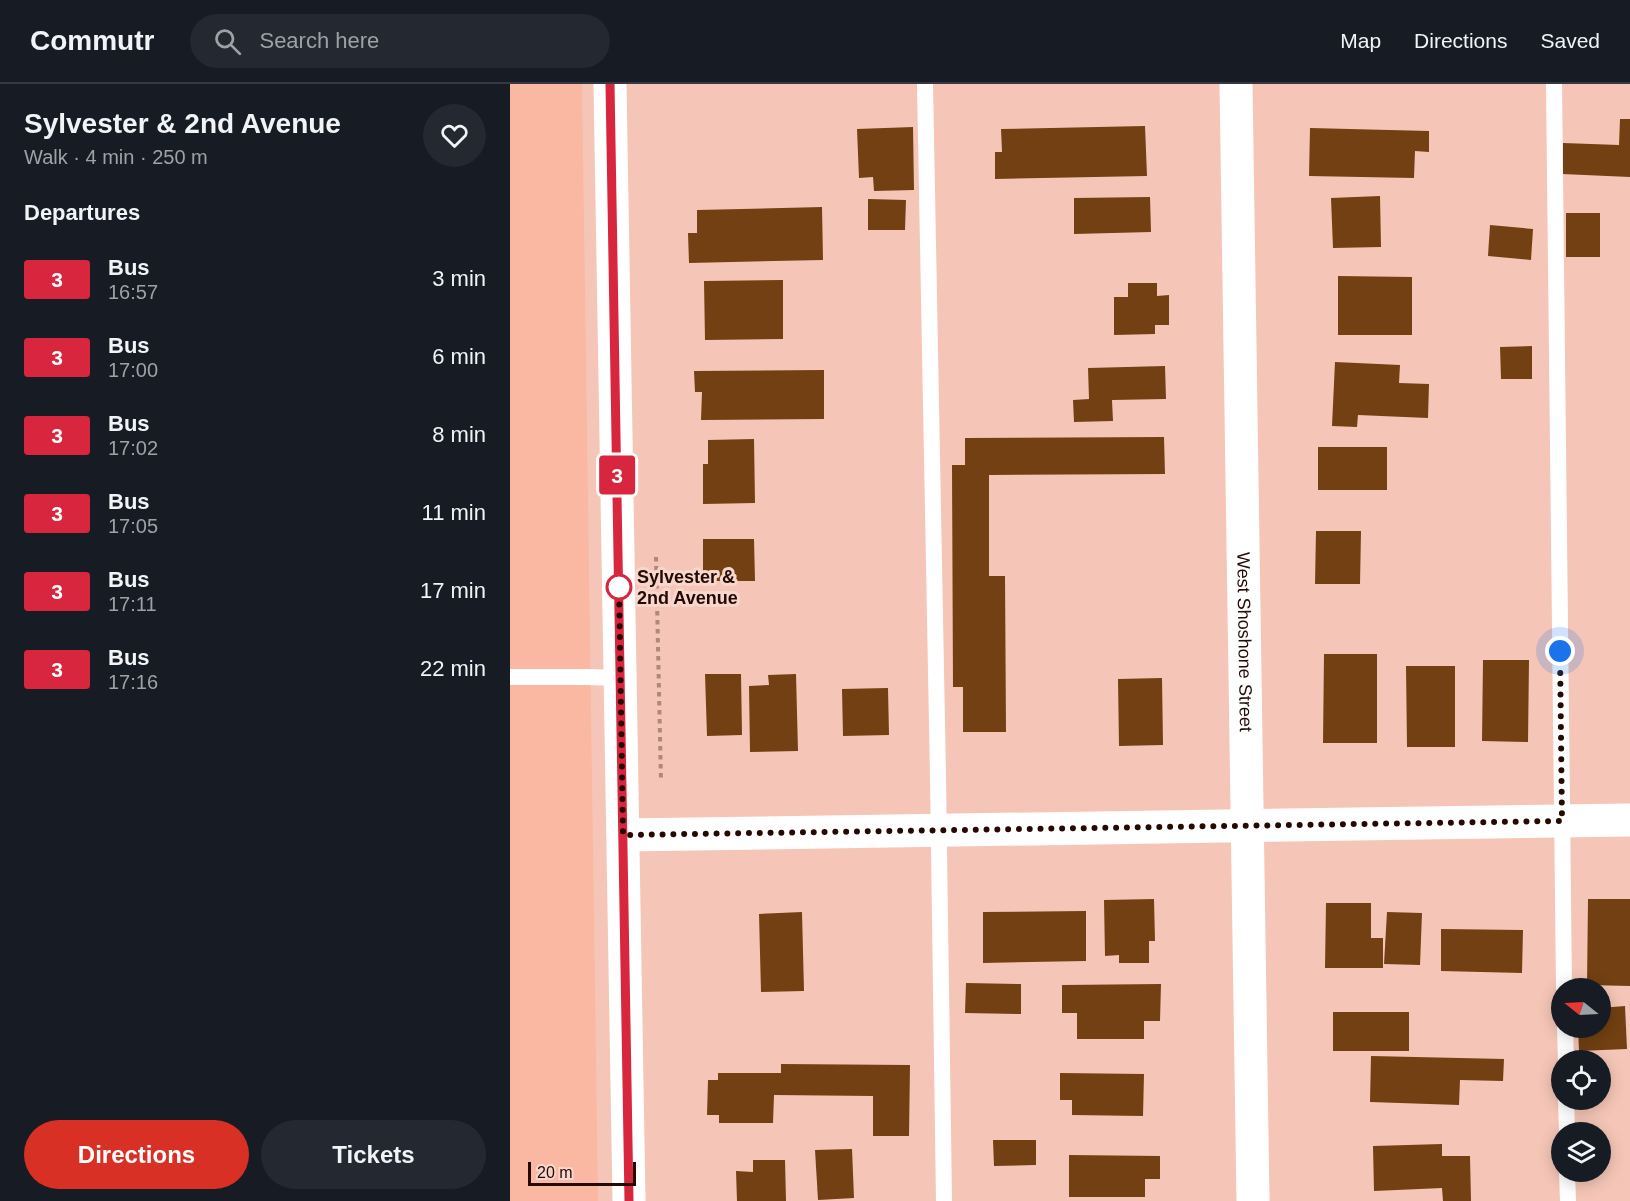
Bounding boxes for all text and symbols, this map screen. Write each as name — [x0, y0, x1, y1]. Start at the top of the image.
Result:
search box — [190, 14, 610, 68]
text: Commutr — [30, 25, 154, 56]
icon: search — [211, 25, 244, 58]
text: Search here — [259, 28, 379, 53]
text: Map — [1340, 29, 1381, 52]
text: Directions — [1414, 29, 1507, 52]
text: Saved — [1540, 29, 1600, 52]
button: heart — [423, 104, 486, 167]
text: Sylvester & 2nd Avenue — [24, 108, 341, 139]
text: Walk · 4 min · 250 m — [24, 146, 208, 168]
text: Departures — [24, 200, 140, 225]
text: Bus — [108, 255, 150, 280]
text: 3 min — [432, 266, 486, 291]
text: 3 — [51, 268, 63, 291]
text: 16:57 — [108, 281, 158, 303]
text: Bus — [108, 333, 150, 358]
text: 6 min — [432, 344, 486, 369]
text: 3 — [51, 346, 63, 369]
text: 17:00 — [108, 359, 158, 381]
text: Bus — [108, 411, 150, 436]
text: 8 min — [432, 422, 486, 447]
text: 3 — [51, 424, 63, 447]
text: 17:02 — [108, 437, 158, 459]
line badge: 3 — [598, 456, 636, 494]
text: 3 — [611, 464, 623, 487]
text: Bus — [108, 489, 150, 514]
text: 11 min — [422, 500, 486, 525]
text: 3 — [51, 502, 63, 525]
text: 17:05 — [108, 515, 158, 537]
street label: West Shoshone Street — [1233, 552, 1256, 732]
text: Bus — [108, 567, 150, 592]
place label: Sylvester & 2nd Avenue — [637, 567, 738, 608]
marker: Sylvester & 2nd Avenue — [606, 574, 632, 600]
text: 17 min — [420, 578, 486, 603]
text: 3 — [51, 580, 63, 603]
text: 17:11 — [108, 593, 157, 615]
your location — [1545, 636, 1575, 666]
text: Bus — [108, 645, 150, 670]
text: 22 min — [420, 656, 486, 681]
text: 3 — [51, 658, 63, 681]
text: 17:16 — [108, 671, 158, 693]
north arrow — [1551, 978, 1611, 1038]
map controls — [1551, 978, 1611, 1182]
button: locate — [1551, 1050, 1611, 1110]
button: Directions — [24, 1120, 249, 1189]
button: Tickets — [261, 1120, 486, 1189]
button: layers — [1551, 1122, 1611, 1182]
scale bar — [528, 1159, 636, 1186]
text: 20 m — [537, 1164, 573, 1181]

